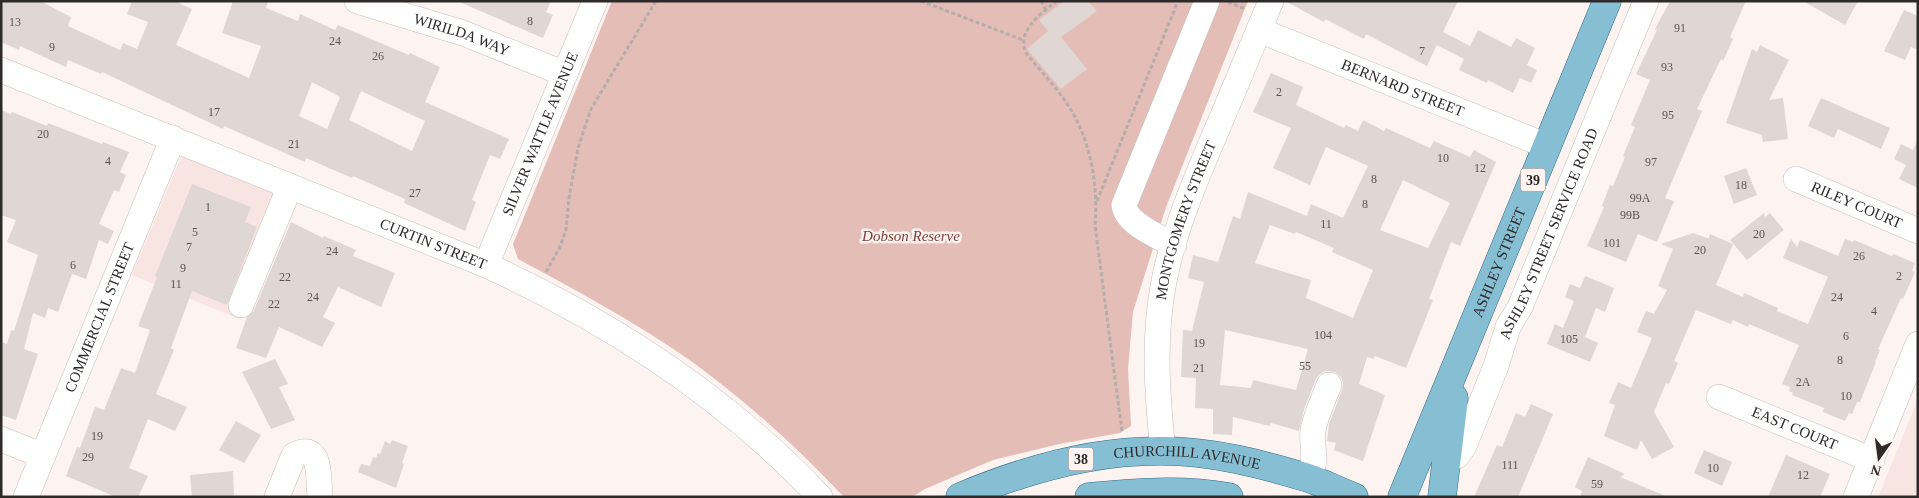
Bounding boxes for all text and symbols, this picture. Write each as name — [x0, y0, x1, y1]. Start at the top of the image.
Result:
street label: WIRILDA WAY — [412, 11, 512, 59]
house number: 8 — [527, 14, 533, 28]
house number: 13 — [9, 15, 21, 29]
house number: 91 — [1674, 21, 1686, 35]
house number: 24 — [329, 34, 341, 48]
house number: 9 — [49, 40, 55, 54]
house number: 7 — [1419, 44, 1425, 58]
house number: 26 — [372, 49, 384, 63]
street label: SILVER WATTLE AVENUE — [499, 49, 581, 218]
street label: BERNARD STREET — [1339, 56, 1466, 120]
house number: 93 — [1661, 60, 1673, 74]
house number: 2 — [1276, 85, 1282, 99]
house number: 17 — [208, 105, 220, 119]
house number: 95 — [1662, 108, 1674, 122]
street label: ASHLEY STREET SERVICE ROAD — [1496, 126, 1602, 344]
house number: 20 — [37, 127, 49, 141]
house number: 21 — [288, 137, 300, 151]
street label: MONTGOMERY STREET — [1153, 138, 1219, 301]
house number: 10 — [1437, 151, 1449, 165]
house number: 4 — [105, 154, 111, 168]
house number: 97 — [1645, 155, 1657, 169]
house number: 12 — [1474, 161, 1486, 175]
road number: 39 — [1520, 168, 1546, 192]
house number: 8 — [1371, 172, 1377, 186]
house number: 18 — [1735, 178, 1747, 192]
street label: RILEY COURT — [1809, 178, 1905, 231]
house number: 27 — [409, 186, 421, 200]
house number: 99A — [1630, 191, 1651, 205]
house number: 8 — [1362, 197, 1368, 211]
house number: 1 — [205, 200, 211, 214]
street label: ASHLEY STREET — [1469, 205, 1529, 321]
house number: 99B — [1620, 208, 1640, 222]
street label: CURTIN STREET — [378, 215, 489, 272]
house number: 11 — [1320, 217, 1332, 231]
house number: 5 — [192, 225, 198, 239]
house number: 20 — [1753, 227, 1765, 241]
park label: Dobson Reserve — [861, 228, 960, 244]
house number: 101 — [1603, 236, 1621, 250]
street label: COMMERCIAL STREET — [62, 240, 137, 395]
house number: 7 — [186, 240, 192, 254]
house number: 20 — [1694, 243, 1706, 257]
house number: 24 — [326, 244, 338, 258]
house number: 26 — [1853, 249, 1865, 263]
house number: 6 — [70, 258, 76, 272]
house number: 9 — [180, 261, 186, 275]
house number: 2 — [1896, 269, 1902, 283]
house number: 22 — [279, 270, 291, 284]
house number: 11 — [170, 277, 182, 291]
house number: 24 — [307, 290, 319, 304]
house number: 24 — [1831, 290, 1843, 304]
house number: 22 — [268, 297, 280, 311]
house number: 4 — [1871, 304, 1877, 318]
house number: 104 — [1314, 328, 1332, 342]
house number: 6 — [1843, 329, 1849, 343]
house number: 105 — [1560, 332, 1578, 346]
house number: 19 — [1193, 336, 1205, 350]
house number: 8 — [1837, 353, 1843, 367]
house number: 55 — [1299, 359, 1311, 373]
house number: 21 — [1193, 361, 1205, 375]
house number: 2A — [1796, 375, 1811, 389]
house number: 10 — [1840, 389, 1852, 403]
street label: EAST COURT — [1750, 403, 1840, 453]
house number: 19 — [91, 429, 103, 443]
north arrow — [1854, 433, 1904, 483]
street label: CHURCHILL AVENUE — [1113, 443, 1262, 472]
road number: 38 — [1068, 448, 1094, 470]
house number: 29 — [82, 450, 94, 464]
house number: 111 — [1501, 458, 1519, 472]
house number: 10 — [1707, 461, 1719, 475]
text: N — [1869, 462, 1883, 479]
house number: 12 — [1797, 468, 1809, 482]
house number: 59 — [1591, 477, 1603, 491]

